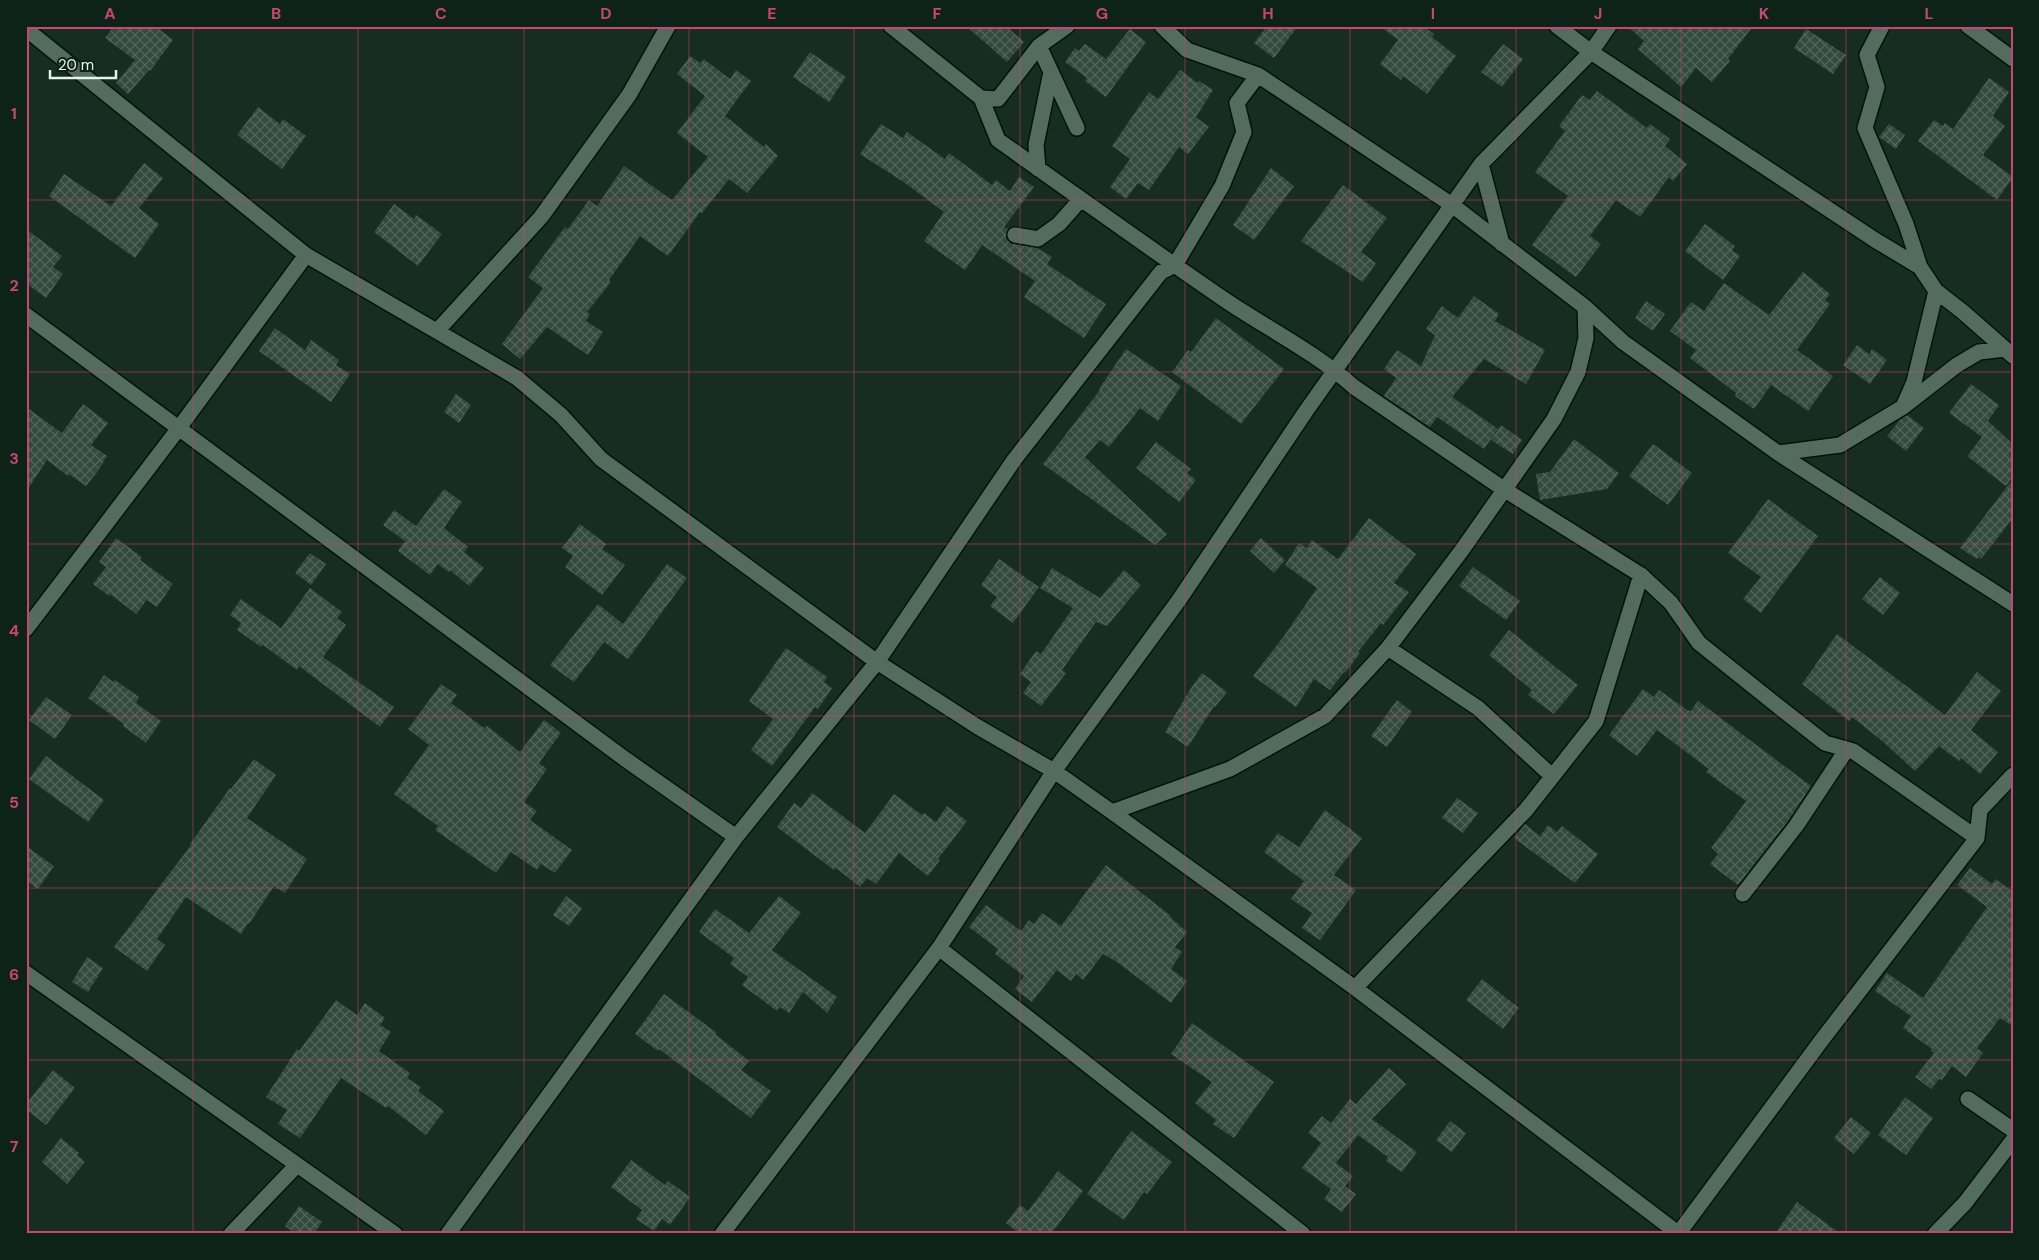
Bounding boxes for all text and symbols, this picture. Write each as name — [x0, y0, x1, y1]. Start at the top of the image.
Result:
text: A — [104, 3, 116, 24]
text: B — [271, 3, 281, 24]
text: C — [435, 3, 447, 24]
text: D — [600, 3, 612, 24]
text: E — [767, 3, 777, 24]
text: F — [933, 3, 942, 24]
text: G — [1096, 3, 1108, 24]
text: H — [1262, 3, 1274, 24]
text: I — [1431, 3, 1435, 24]
text: J — [1594, 3, 1602, 24]
text: K — [1759, 3, 1770, 24]
text: L — [1925, 3, 1934, 24]
scale bar — [50, 48, 116, 80]
text: 20 m — [58, 55, 94, 75]
text: 1 — [11, 103, 17, 124]
text: 2 — [9, 275, 19, 296]
text: 3 — [9, 448, 19, 469]
text: 4 — [9, 620, 19, 641]
text: 5 — [9, 792, 19, 813]
text: 6 — [9, 964, 19, 985]
text: 7 — [10, 1136, 19, 1157]

